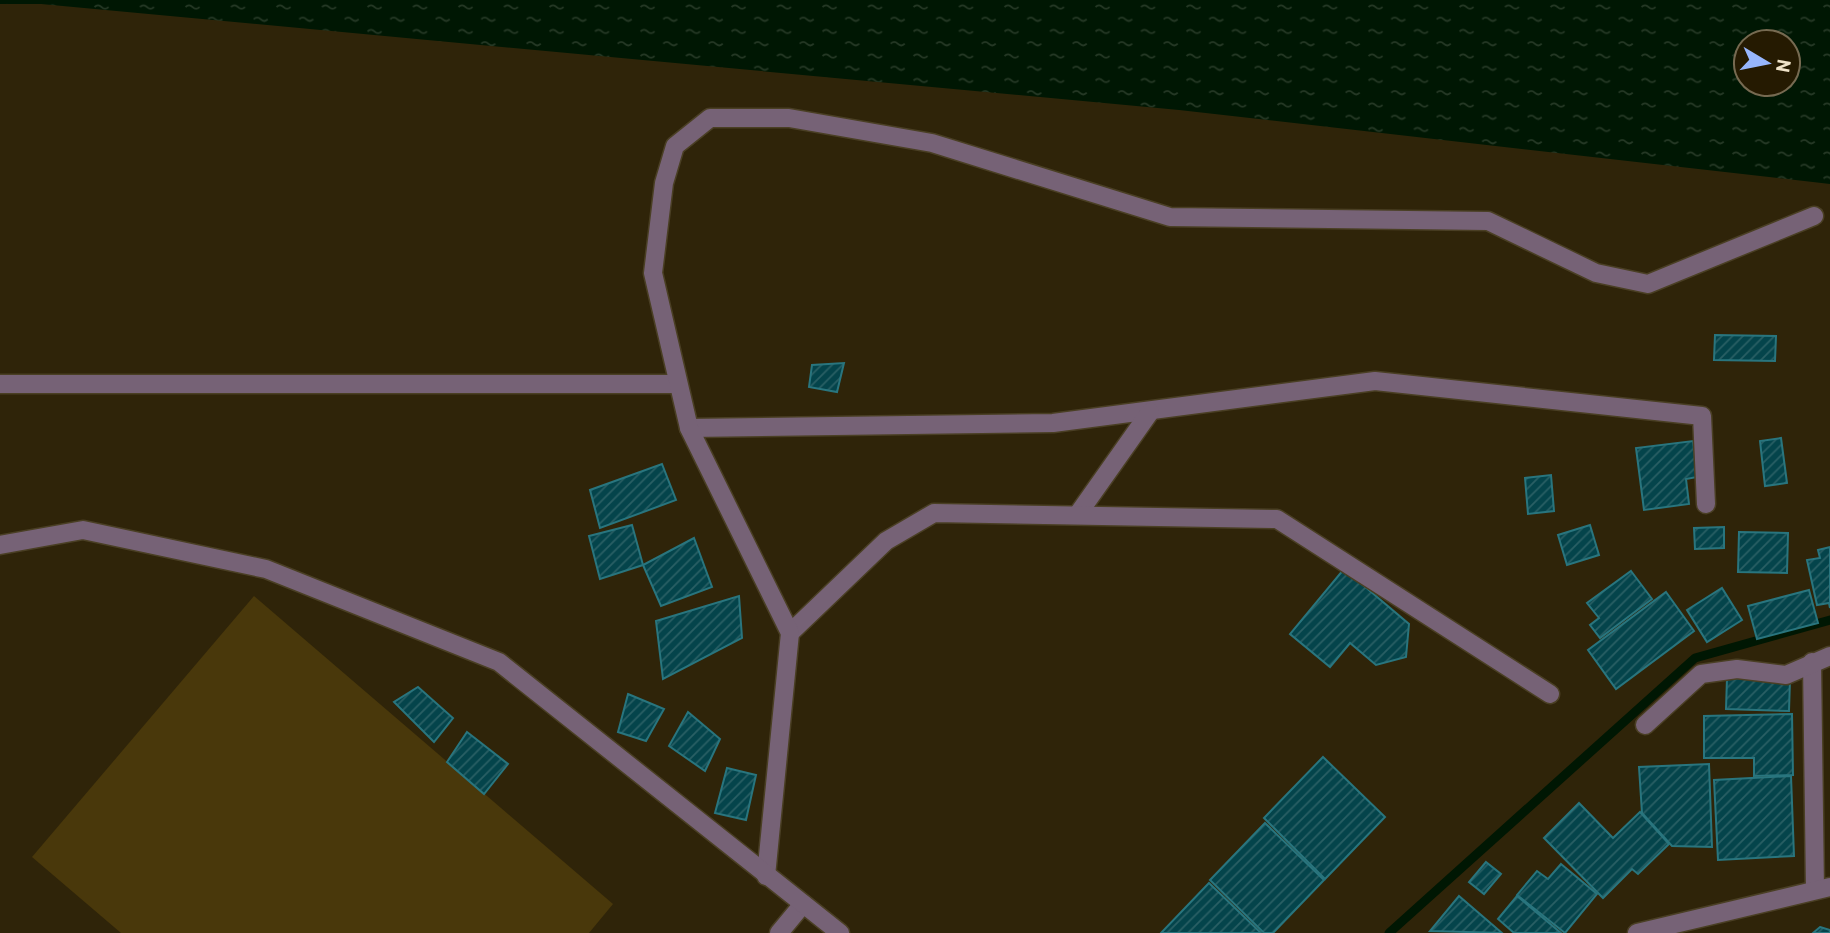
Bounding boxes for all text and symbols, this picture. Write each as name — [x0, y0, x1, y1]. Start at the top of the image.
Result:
north arrow — [1732, 28, 1802, 98]
text: N — [1772, 58, 1797, 74]

